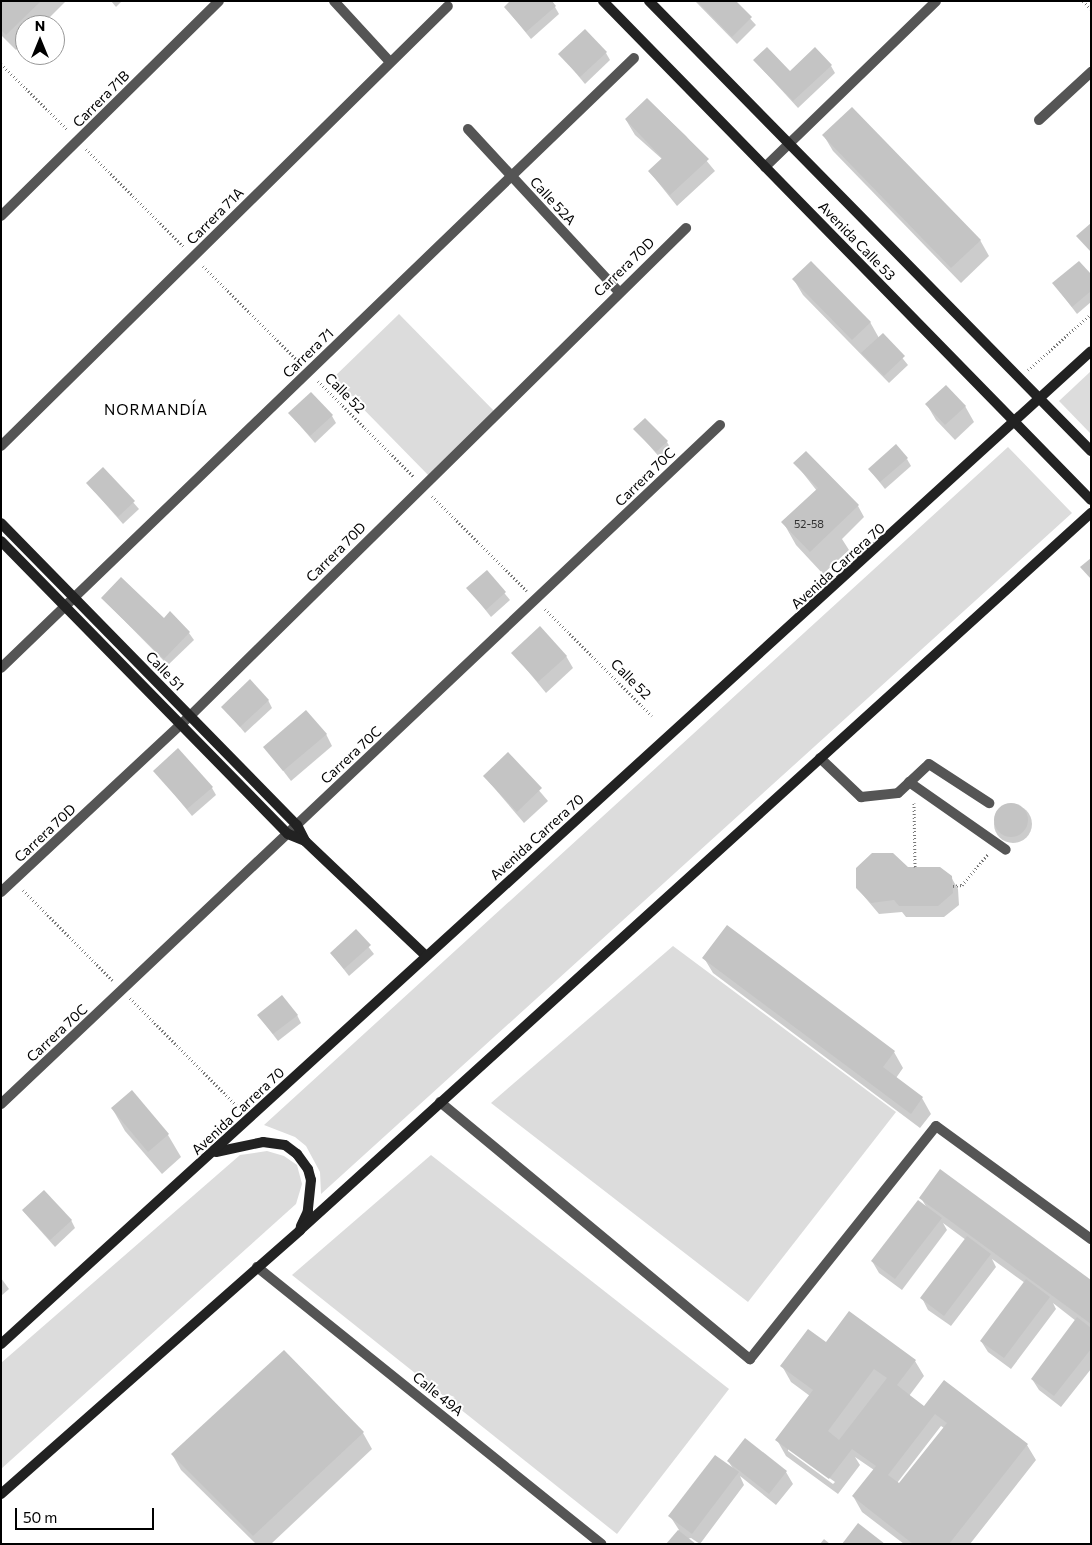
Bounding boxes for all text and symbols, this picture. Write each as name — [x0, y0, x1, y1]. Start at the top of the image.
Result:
north arrow — [15, 15, 65, 65]
text: N — [35, 17, 45, 34]
street label: Carrera 71B — [69, 67, 133, 131]
street label: Calle 52A — [527, 173, 579, 229]
street label: Carrera 71A — [183, 184, 247, 248]
street label: Avenida Calle 53 — [815, 198, 899, 284]
street label: Carrera 70D — [590, 234, 658, 300]
street label: Carrera 71 — [279, 325, 337, 381]
street label: Calle 52 — [321, 369, 369, 417]
district label: NORMANDÍA — [103, 401, 209, 419]
street label: Carrera 70C — [612, 444, 678, 510]
house number: 52-58 — [794, 517, 824, 531]
street label: Carrera 70D — [303, 519, 369, 585]
street label: Avenida Carrera 70 — [788, 519, 888, 613]
street label: Calle 51 — [142, 648, 188, 694]
street label: Calle 52 — [607, 655, 655, 703]
street label: Carrera 70C — [317, 723, 385, 787]
street label: Avenida Carrera 70 — [487, 790, 587, 884]
street label: Carrera 70D — [11, 800, 79, 866]
street label: Carrera 70C — [23, 1001, 91, 1065]
street label: Avenida Carrera 70 — [188, 1064, 288, 1158]
street label: Calle 49A — [409, 1368, 467, 1420]
scale bar — [18, 1498, 156, 1530]
text: 50 m — [23, 1508, 57, 1526]

